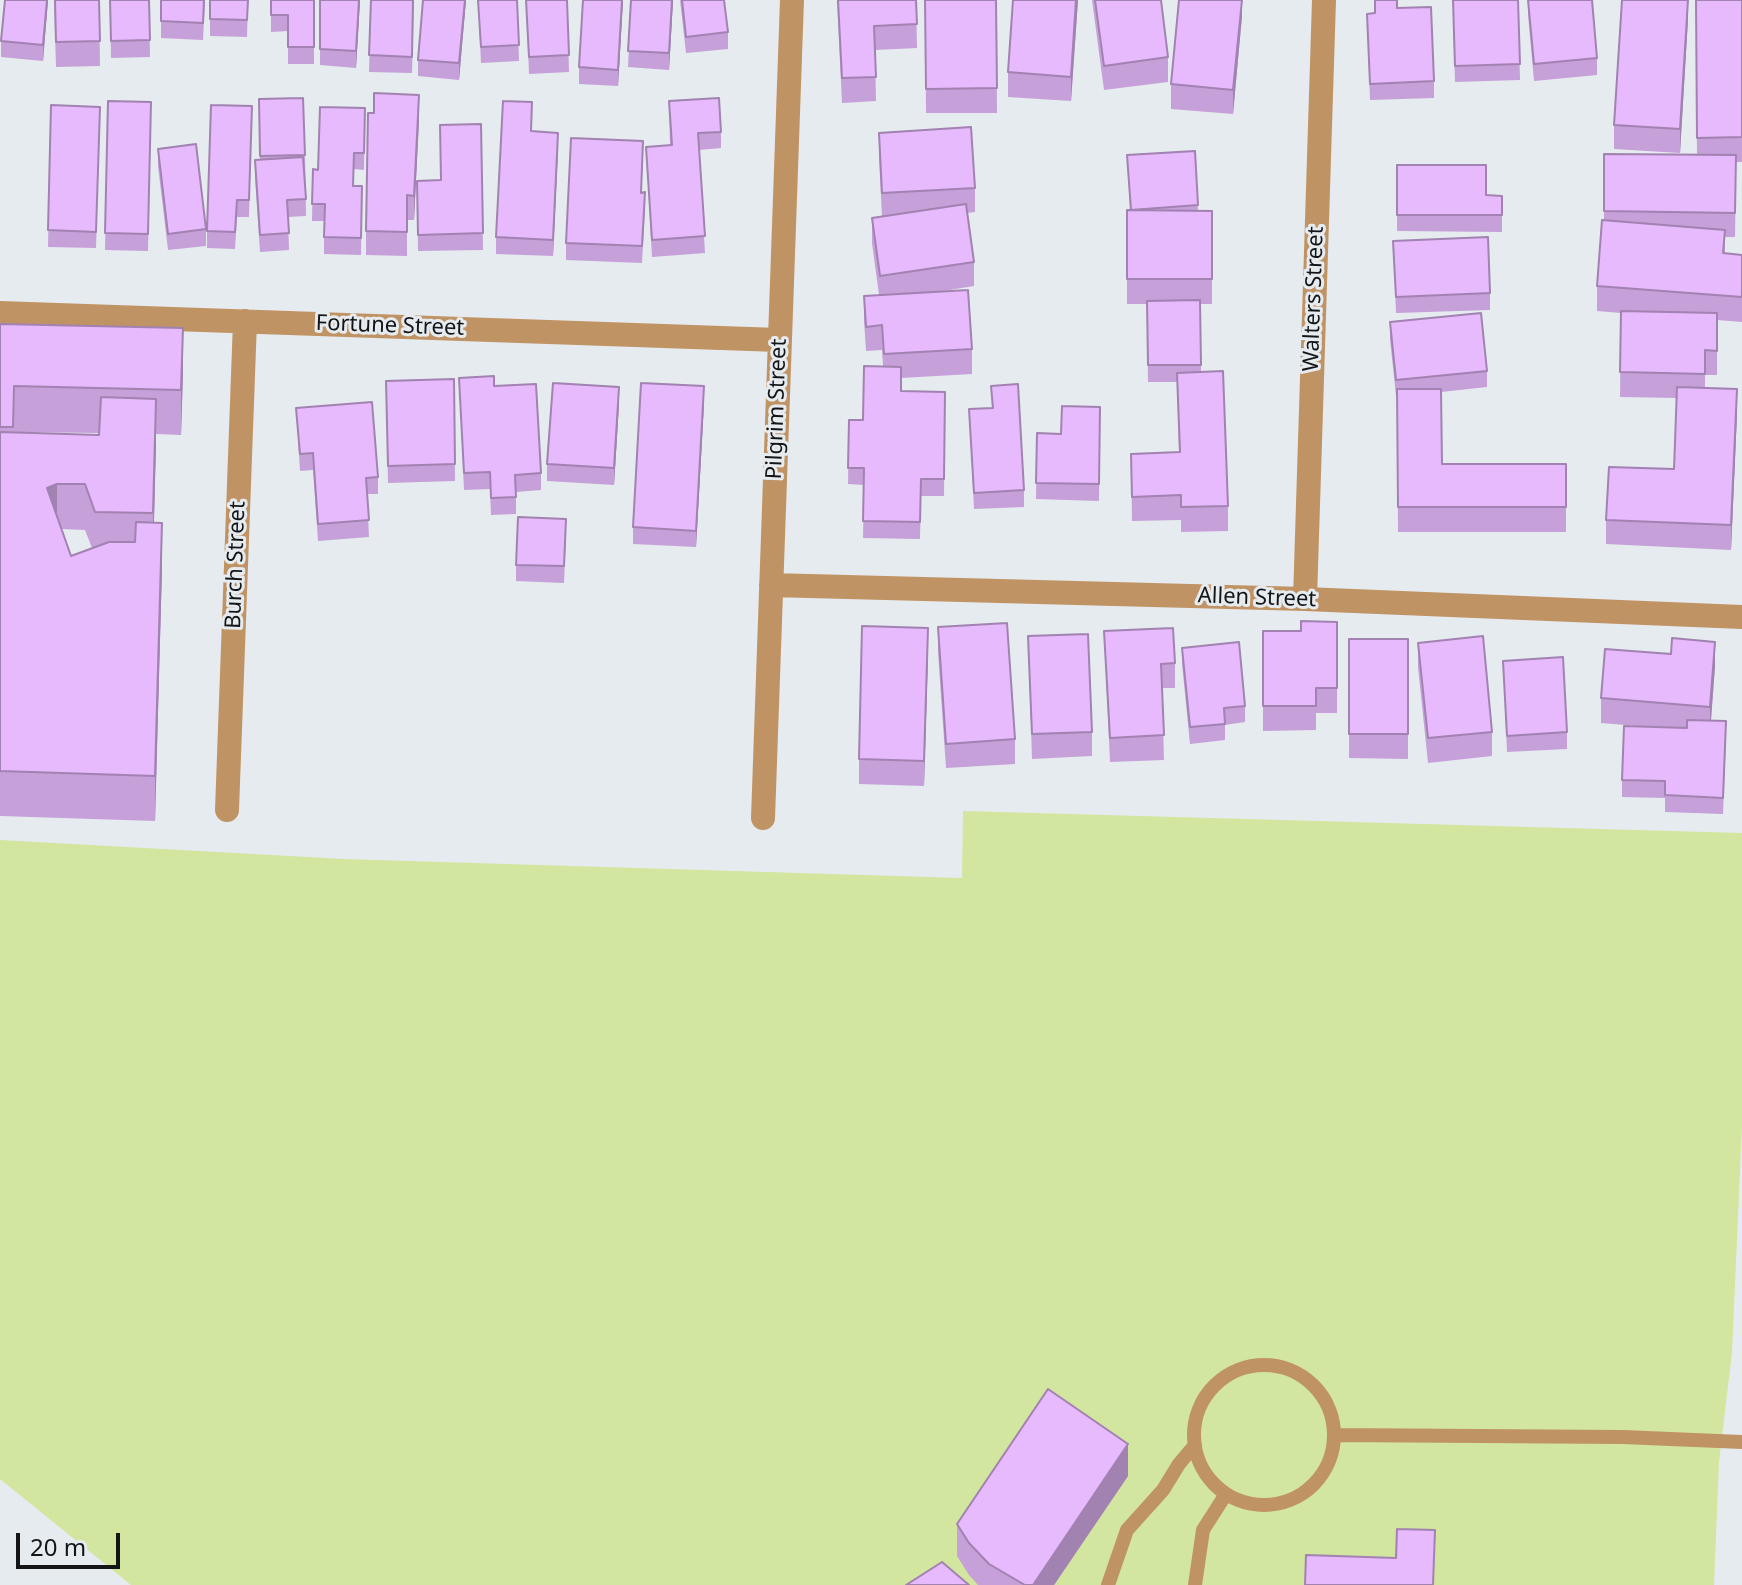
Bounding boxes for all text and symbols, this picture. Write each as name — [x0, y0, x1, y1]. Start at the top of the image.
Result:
street label: Walters Street — [1298, 226, 1330, 372]
street label: Fortune Street — [315, 310, 465, 342]
street label: Pilgrim Street — [761, 338, 793, 480]
street label: Burch Street — [221, 501, 251, 629]
street label: Allen Street — [1197, 583, 1317, 613]
scale bar — [20, 1517, 124, 1567]
text: 20 m — [30, 1530, 86, 1563]

